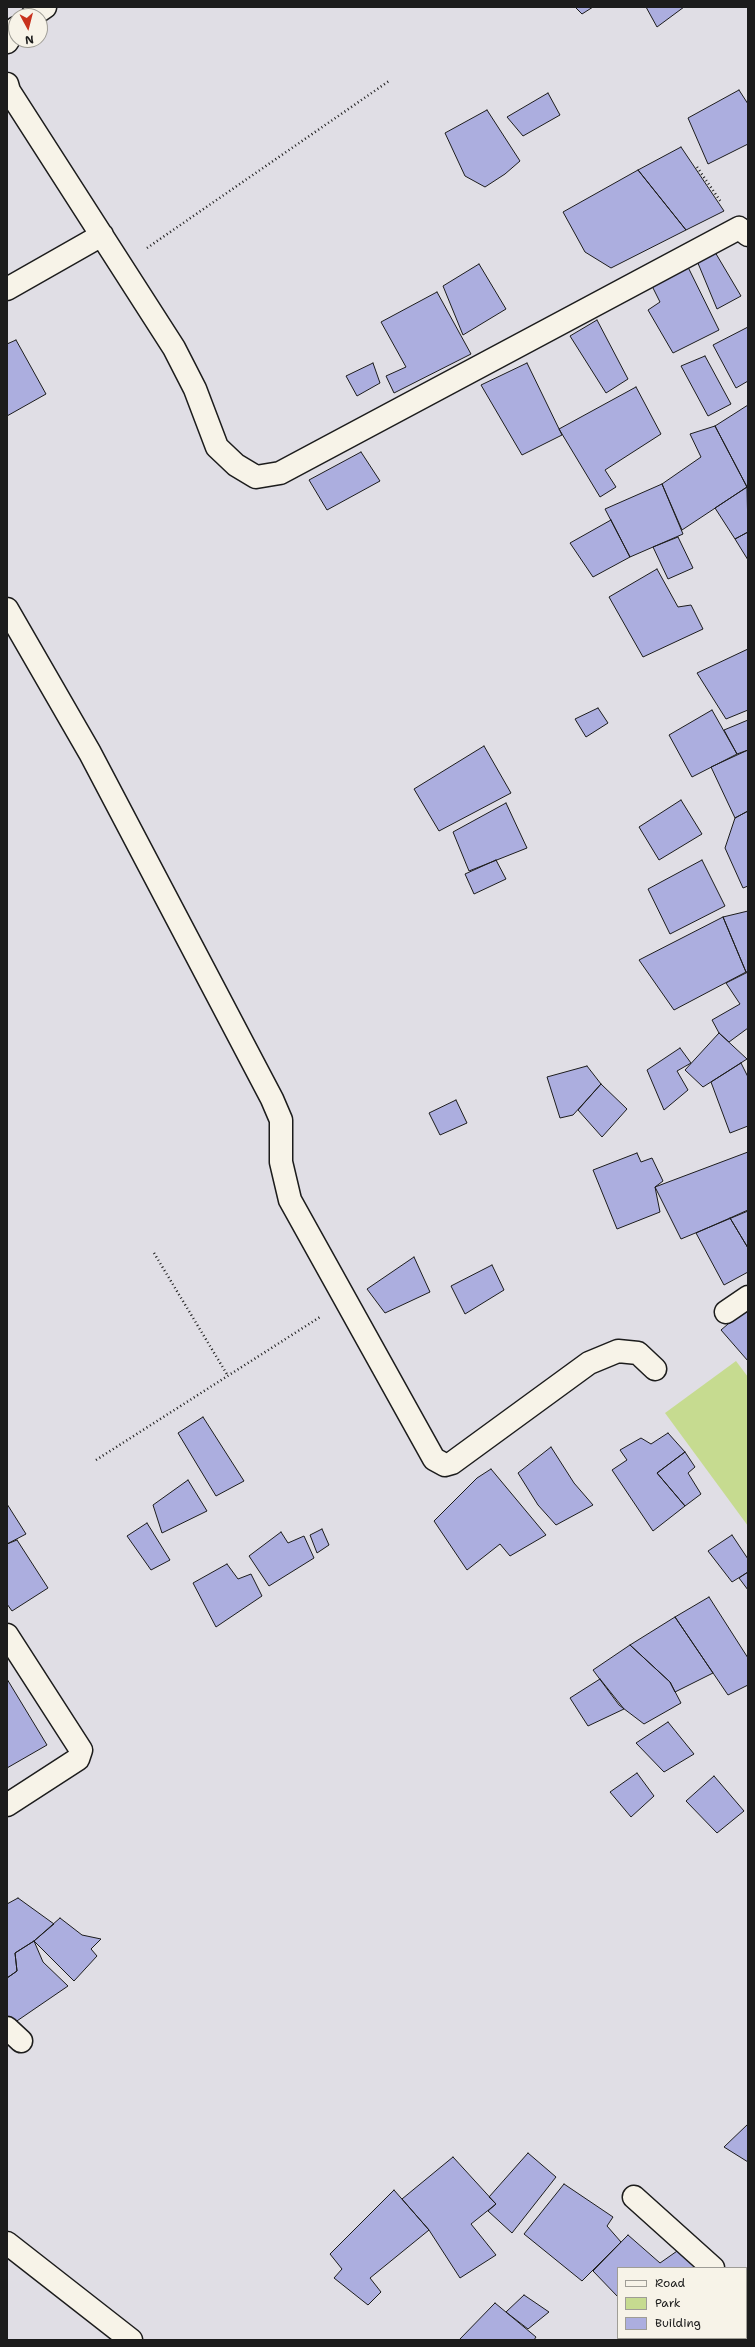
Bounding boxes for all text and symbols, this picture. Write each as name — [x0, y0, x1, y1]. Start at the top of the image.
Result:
north arrow — [8, 8, 48, 48]
text: N — [24, 31, 35, 47]
legend — [617, 2267, 747, 2339]
text: Road — [655, 2275, 685, 2291]
text: Park — [655, 2295, 681, 2311]
text: Building — [655, 2315, 701, 2331]

